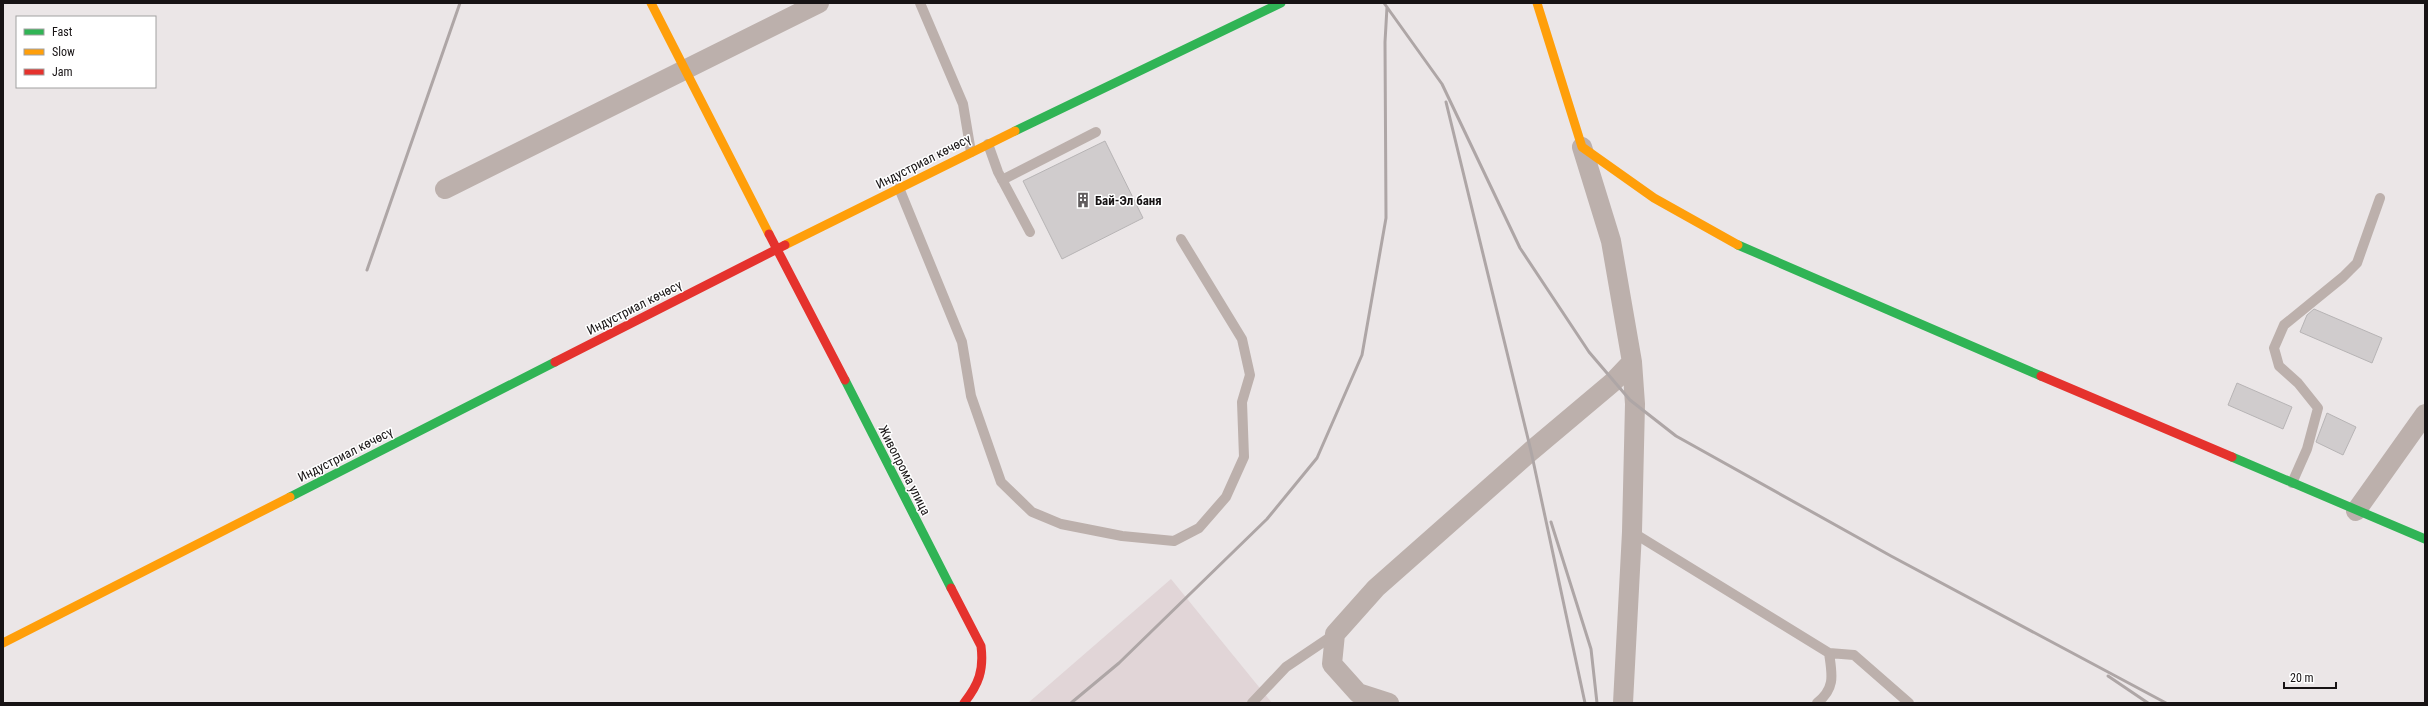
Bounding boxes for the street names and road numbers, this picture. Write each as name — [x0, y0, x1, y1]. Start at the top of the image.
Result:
street label: Индустриал көчөсү — [873, 131, 973, 192]
street label: Индустриал көчөсү — [584, 277, 684, 338]
street label: Живопрома улица — [875, 423, 934, 518]
street label: Индустриал көчөсү — [295, 424, 395, 485]

